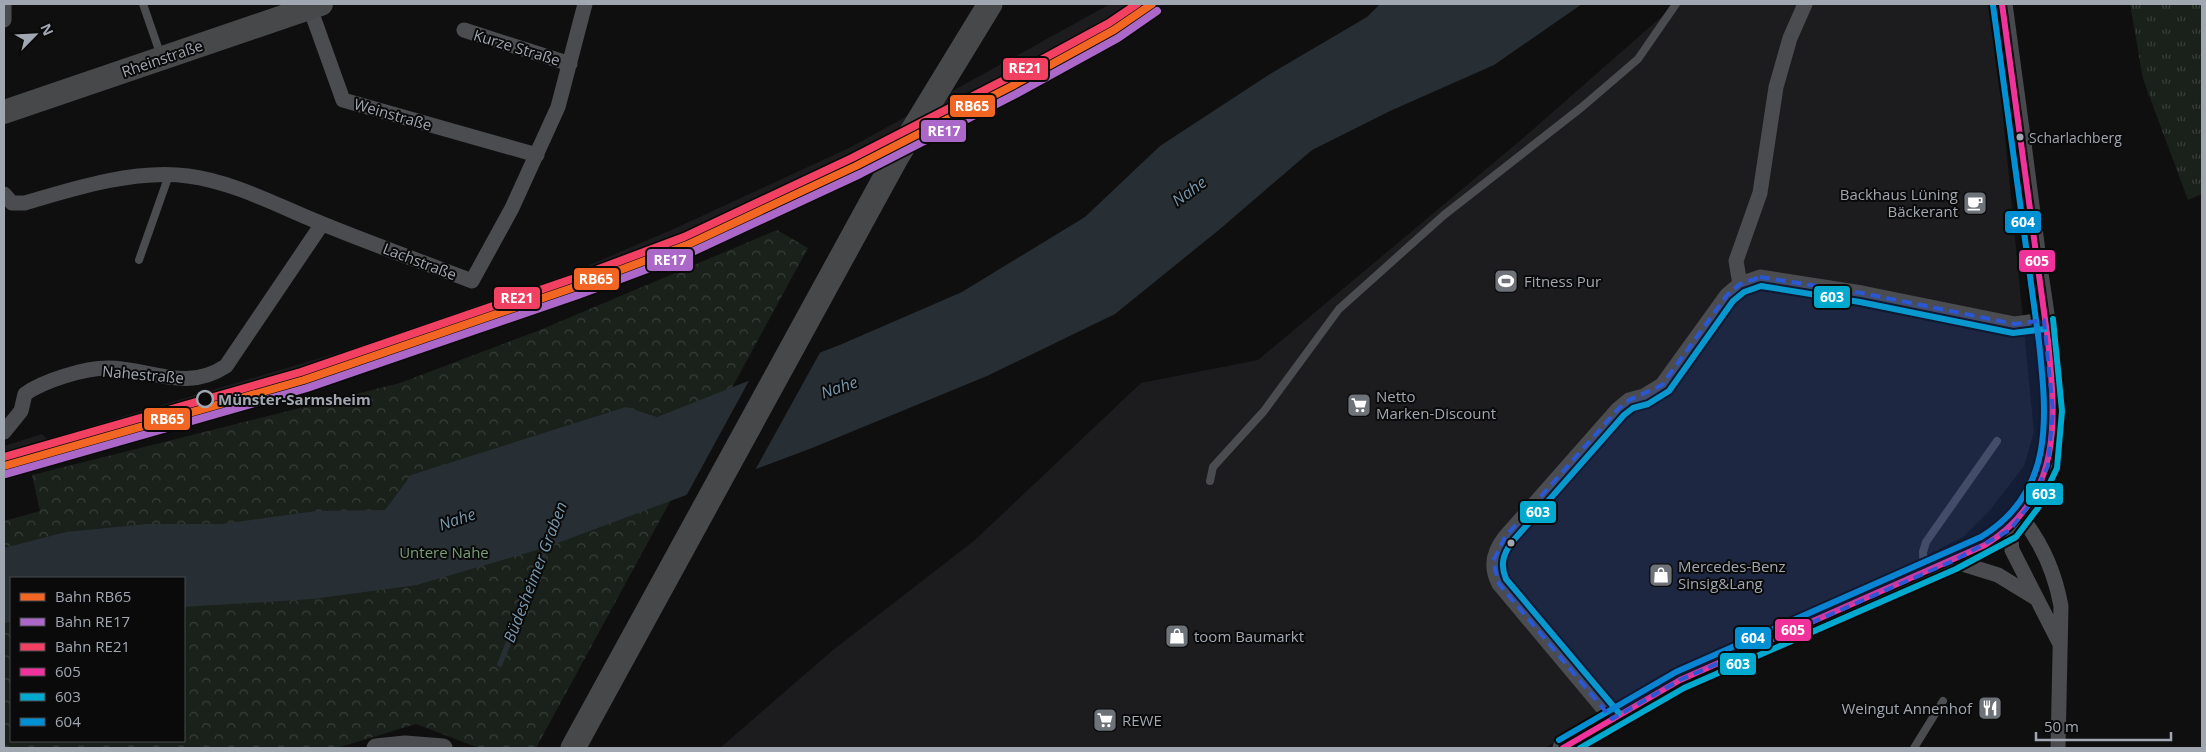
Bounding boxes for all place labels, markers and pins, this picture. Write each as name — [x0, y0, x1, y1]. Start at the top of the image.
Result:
place label: Scharlachberg — [2029, 128, 2122, 147]
marker: Scharlachberg — [2015, 132, 2025, 142]
place label: Backhaus Lüning Bäckerant — [1840, 184, 1958, 221]
cafe icon: Backhaus Lüning Bäckerant — [1962, 190, 1988, 216]
sports icon: Fitness Pur — [1493, 268, 1519, 294]
place label: Fitness Pur — [1524, 271, 1601, 291]
place label: Netto Marken-Discount — [1376, 386, 1496, 423]
place label: Münster-Sarmsheim — [218, 389, 371, 409]
marker: Münster-Sarmsheim — [196, 390, 214, 408]
supermarket icon: Netto Marken-Discount — [1346, 392, 1372, 418]
unlabelled marker — [1506, 538, 1516, 548]
place label: Mercedes-Benz Sinsig&Lang — [1678, 556, 1786, 593]
shop icon: Mercedes-Benz Sinsig&Lang — [1648, 562, 1674, 588]
shop icon: toom Baumarkt — [1164, 623, 1190, 649]
place label: toom Baumarkt — [1194, 626, 1304, 646]
restaurant icon: Weingut Annenhof — [1977, 695, 2003, 721]
place label: Weingut Annenhof — [1841, 698, 1973, 718]
supermarket icon: REWE — [1092, 707, 1118, 733]
place label: REWE — [1122, 710, 1162, 730]

